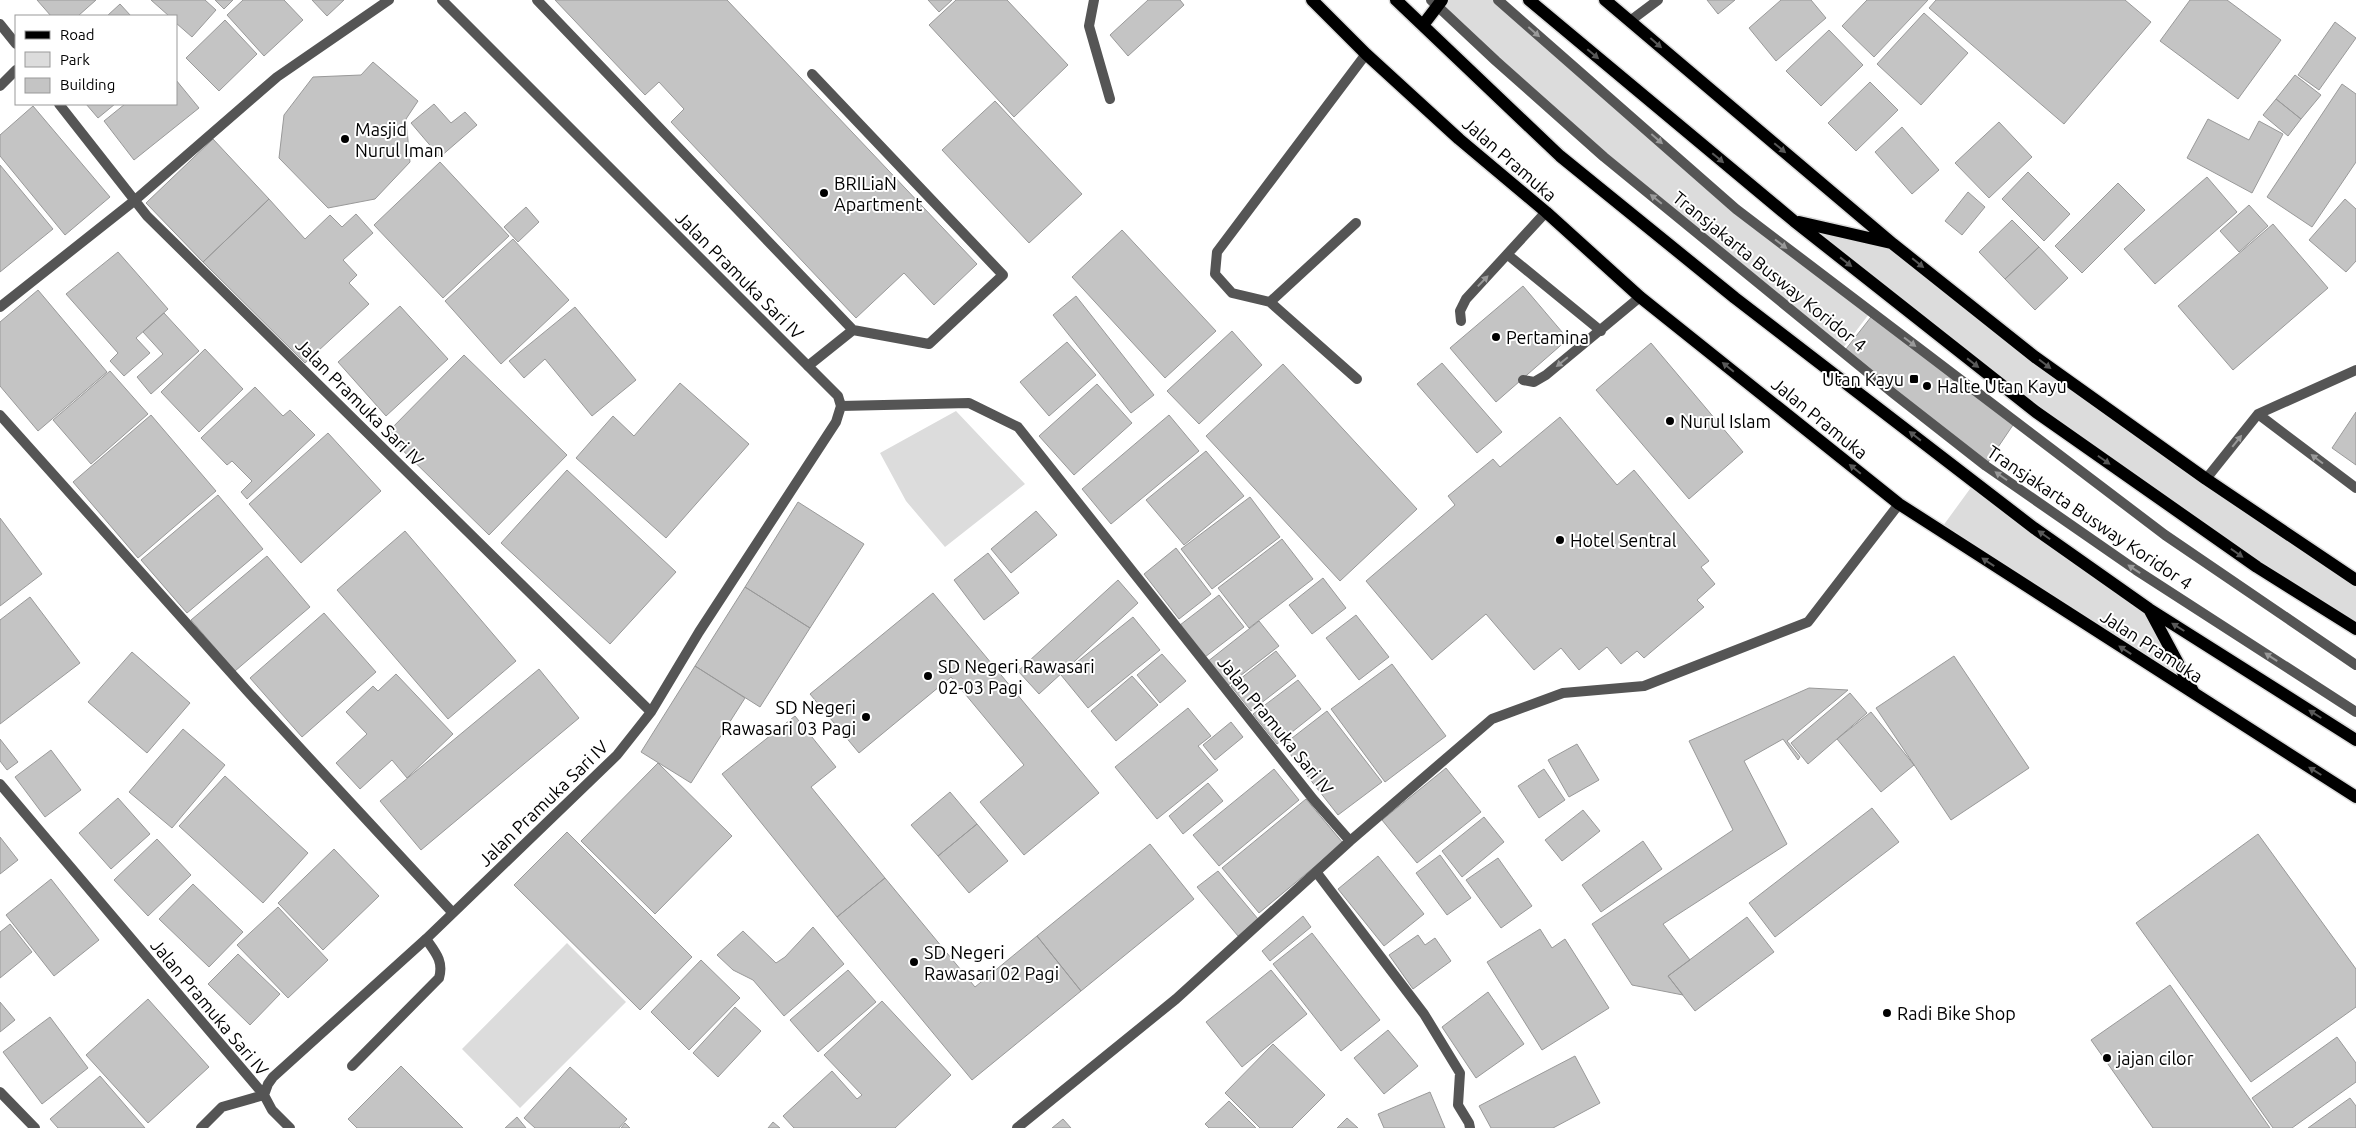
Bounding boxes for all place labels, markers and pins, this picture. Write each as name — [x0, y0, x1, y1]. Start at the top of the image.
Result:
place label: Masjid Nurul Iman — [355, 119, 444, 160]
marker: Masjid Nurul Iman — [339, 133, 351, 145]
place label: BRILiaN Apartment — [834, 173, 922, 214]
marker: BRILiaN Apartment — [818, 187, 830, 199]
place label: Pertamina — [1506, 327, 1589, 347]
marker: Pertamina — [1490, 331, 1502, 343]
place label: Utan Kayu — [1822, 369, 1904, 389]
marker: Utan Kayu — [1908, 373, 1920, 385]
place label: Halte Utan Kayu — [1937, 376, 2067, 396]
marker: Halte Utan Kayu — [1921, 380, 1933, 392]
place label: Nurul Islam — [1680, 411, 1771, 431]
marker: Nurul Islam — [1664, 415, 1676, 427]
place label: Hotel Sentral — [1570, 530, 1677, 550]
marker: Hotel Sentral — [1554, 534, 1566, 546]
place label: SD Negeri Rawasari 02-03 Pagi — [938, 656, 1095, 697]
marker: SD Negeri Rawasari 02-03 Pagi — [922, 670, 934, 682]
place label: SD Negeri Rawasari 03 Pagi — [721, 697, 856, 738]
marker: SD Negeri Rawasari 03 Pagi — [860, 711, 872, 723]
place label: SD Negeri Rawasari 02 Pagi — [924, 942, 1059, 983]
marker: SD Negeri Rawasari 02 Pagi — [908, 956, 920, 968]
place label: Radi Bike Shop — [1897, 1003, 2016, 1023]
marker: Radi Bike Shop — [1881, 1007, 1893, 1019]
place label: jajan cilor — [2115, 1048, 2194, 1068]
marker: jajan cilor — [2101, 1052, 2113, 1064]

